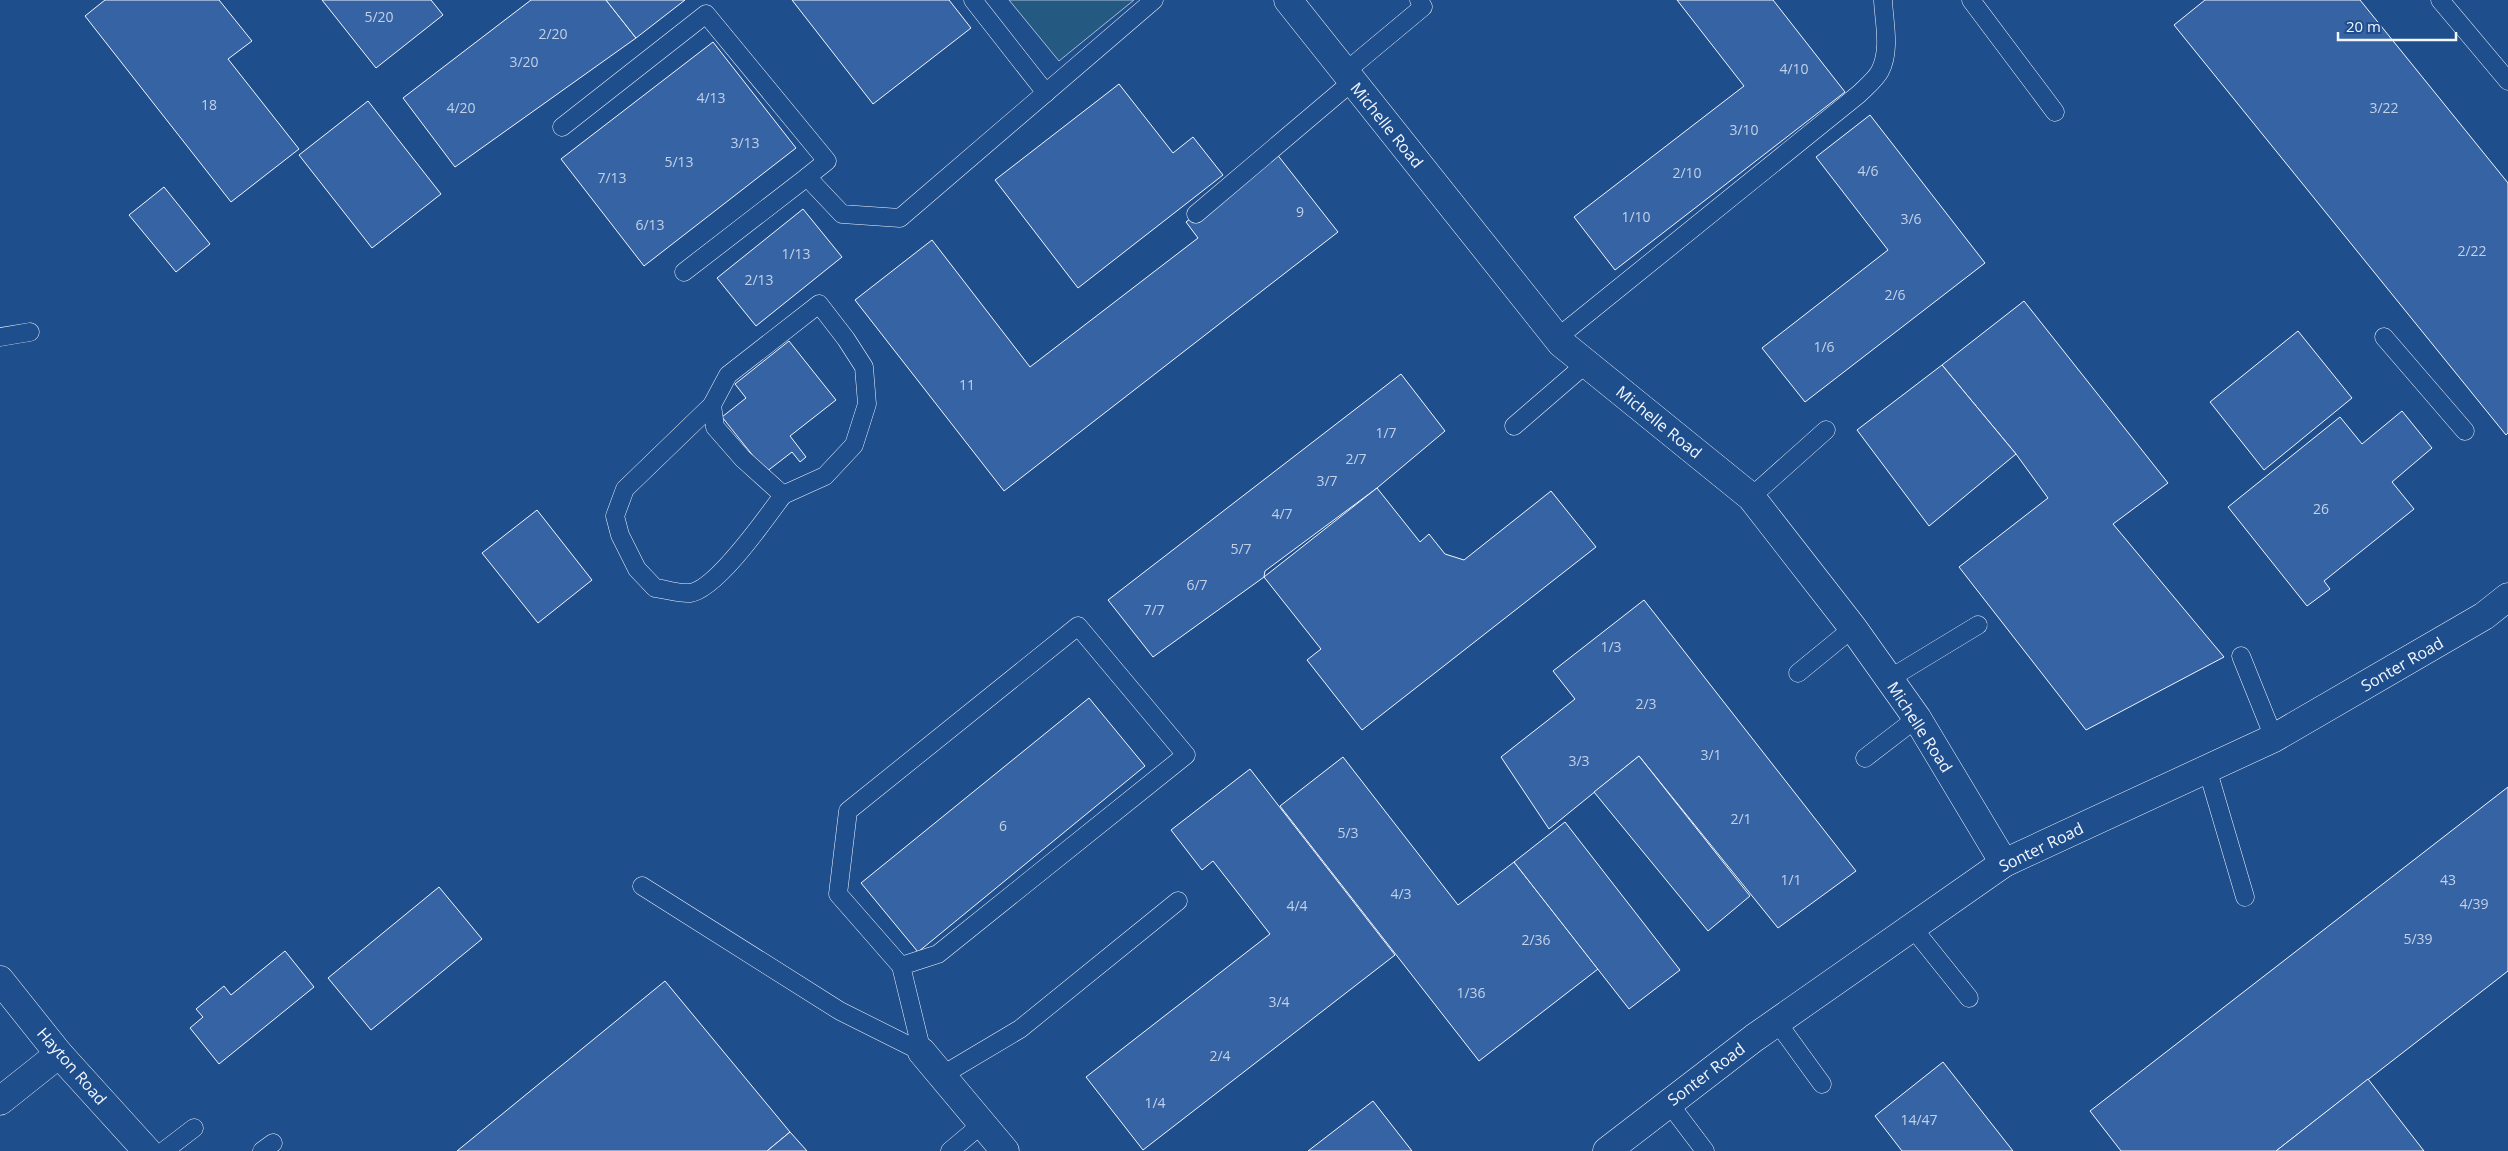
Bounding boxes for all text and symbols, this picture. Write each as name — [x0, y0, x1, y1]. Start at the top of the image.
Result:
house number: 5/20 — [364, 7, 394, 26]
scale bar — [2338, 10, 2456, 42]
text: 20 m — [2346, 16, 2381, 36]
house number: 2/20 — [538, 24, 568, 43]
house number: 3/20 — [509, 52, 539, 71]
house number: 4/10 — [1779, 59, 1809, 78]
street label: Michelle Road — [1346, 78, 1428, 172]
house number: 4/13 — [696, 88, 726, 107]
house number: 18 — [201, 95, 217, 114]
house number: 4/20 — [446, 98, 476, 117]
house number: 3/22 — [2369, 98, 2399, 117]
house number: 3/10 — [1729, 120, 1759, 139]
house number: 3/13 — [730, 133, 760, 152]
house number: 5/13 — [664, 152, 694, 171]
house number: 4/6 — [1857, 161, 1879, 180]
house number: 2/10 — [1672, 163, 1702, 182]
house number: 7/13 — [597, 168, 627, 187]
house number: 9 — [1296, 202, 1304, 221]
house number: 1/10 — [1621, 207, 1651, 226]
house number: 3/6 — [1900, 209, 1922, 228]
house number: 6/13 — [635, 215, 665, 234]
house number: 2/22 — [2457, 241, 2487, 260]
house number: 1/13 — [781, 244, 811, 263]
house number: 2/13 — [744, 270, 774, 289]
house number: 2/6 — [1884, 285, 1906, 304]
house number: 1/6 — [1813, 337, 1835, 356]
house number: 11 — [959, 375, 975, 394]
street label: Michelle Road — [1612, 381, 1706, 463]
house number: 1/7 — [1375, 423, 1397, 442]
house number: 2/7 — [1345, 449, 1367, 468]
house number: 3/7 — [1316, 471, 1338, 490]
house number: 26 — [2313, 499, 2329, 518]
house number: 4/7 — [1271, 504, 1293, 523]
house number: 5/7 — [1230, 539, 1252, 558]
house number: 6/7 — [1186, 575, 1208, 594]
house number: 7/7 — [1143, 600, 1165, 619]
street label: Sonter Road — [2357, 632, 2447, 696]
house number: 1/3 — [1600, 637, 1622, 656]
street label: Michelle Road — [1882, 677, 1958, 777]
house number: 2/3 — [1635, 694, 1657, 713]
house number: 3/1 — [1700, 745, 1722, 764]
house number: 3/3 — [1568, 751, 1590, 770]
house number: 2/1 — [1730, 809, 1752, 828]
house number: 6 — [999, 816, 1007, 835]
street label: Sonter Road — [1995, 817, 2087, 877]
house number: 5/3 — [1337, 823, 1359, 842]
house number: 1/1 — [1780, 870, 1802, 889]
house number: 43 — [2440, 870, 2456, 889]
house number: 4/3 — [1390, 884, 1412, 903]
house number: 4/39 — [2459, 894, 2489, 913]
house number: 4/4 — [1286, 896, 1308, 915]
house number: 5/39 — [2403, 929, 2433, 948]
house number: 2/36 — [1521, 930, 1551, 949]
house number: 1/36 — [1456, 983, 1486, 1002]
house number: 3/4 — [1268, 992, 1290, 1011]
street label: Hayton Road — [32, 1022, 112, 1110]
street label: Sonter Road — [1663, 1038, 1749, 1110]
house number: 2/4 — [1209, 1046, 1231, 1065]
house number: 1/4 — [1144, 1093, 1166, 1112]
house number: 14/47 — [1900, 1110, 1938, 1129]

